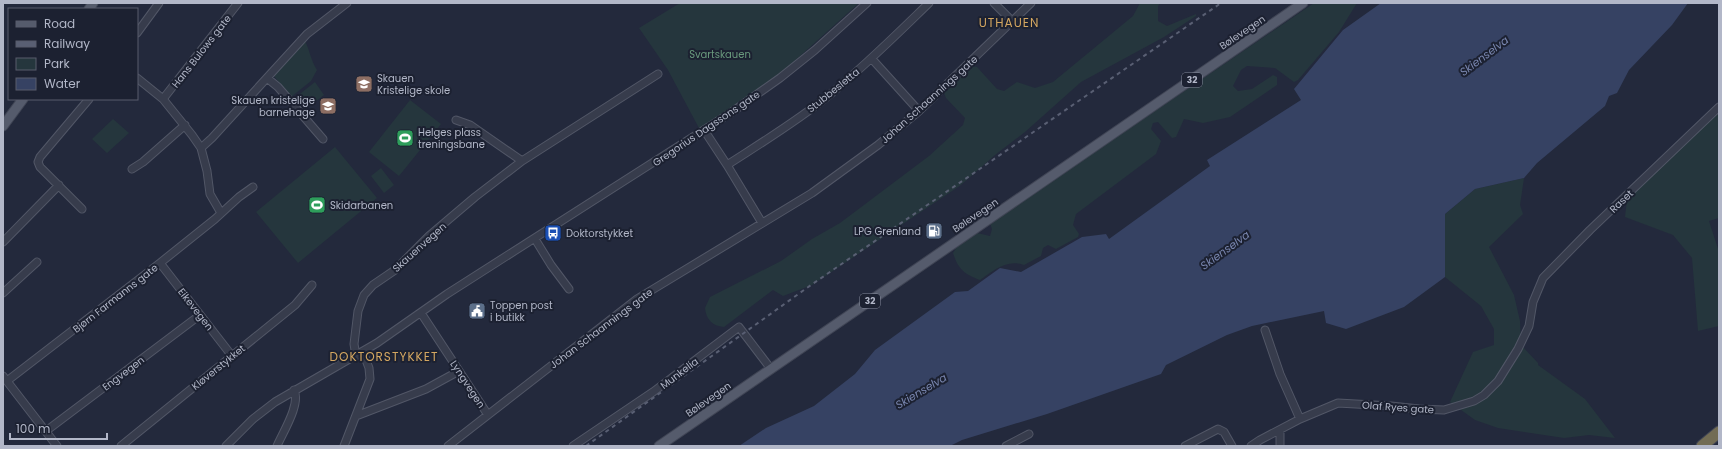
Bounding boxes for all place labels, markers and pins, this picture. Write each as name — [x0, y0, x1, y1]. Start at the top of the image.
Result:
place label: Skauen Kristelige skole — [377, 71, 450, 98]
school or university icon: Skauen Kristelige skole — [354, 74, 374, 94]
place label: Skauen kristelige barnehage — [231, 93, 315, 120]
school or university icon: Skauen kristelige barnehage — [318, 96, 338, 116]
place label: Helges plass treningsbane — [418, 125, 485, 152]
sports icon: Helges plass treningsbane — [395, 128, 415, 148]
sports icon: Skidarbanen — [307, 195, 327, 215]
place label: Skidarbanen — [330, 198, 393, 213]
fuel station icon: LPG Grenland — [924, 221, 944, 241]
bus stop icon: Doktorstykket — [543, 223, 563, 243]
place label: LPG Grenland — [854, 224, 921, 239]
place label: Doktorstykket — [566, 226, 633, 241]
place label: Toppen post i butikk — [490, 298, 553, 325]
public building icon: Toppen post i butikk — [467, 301, 487, 321]

